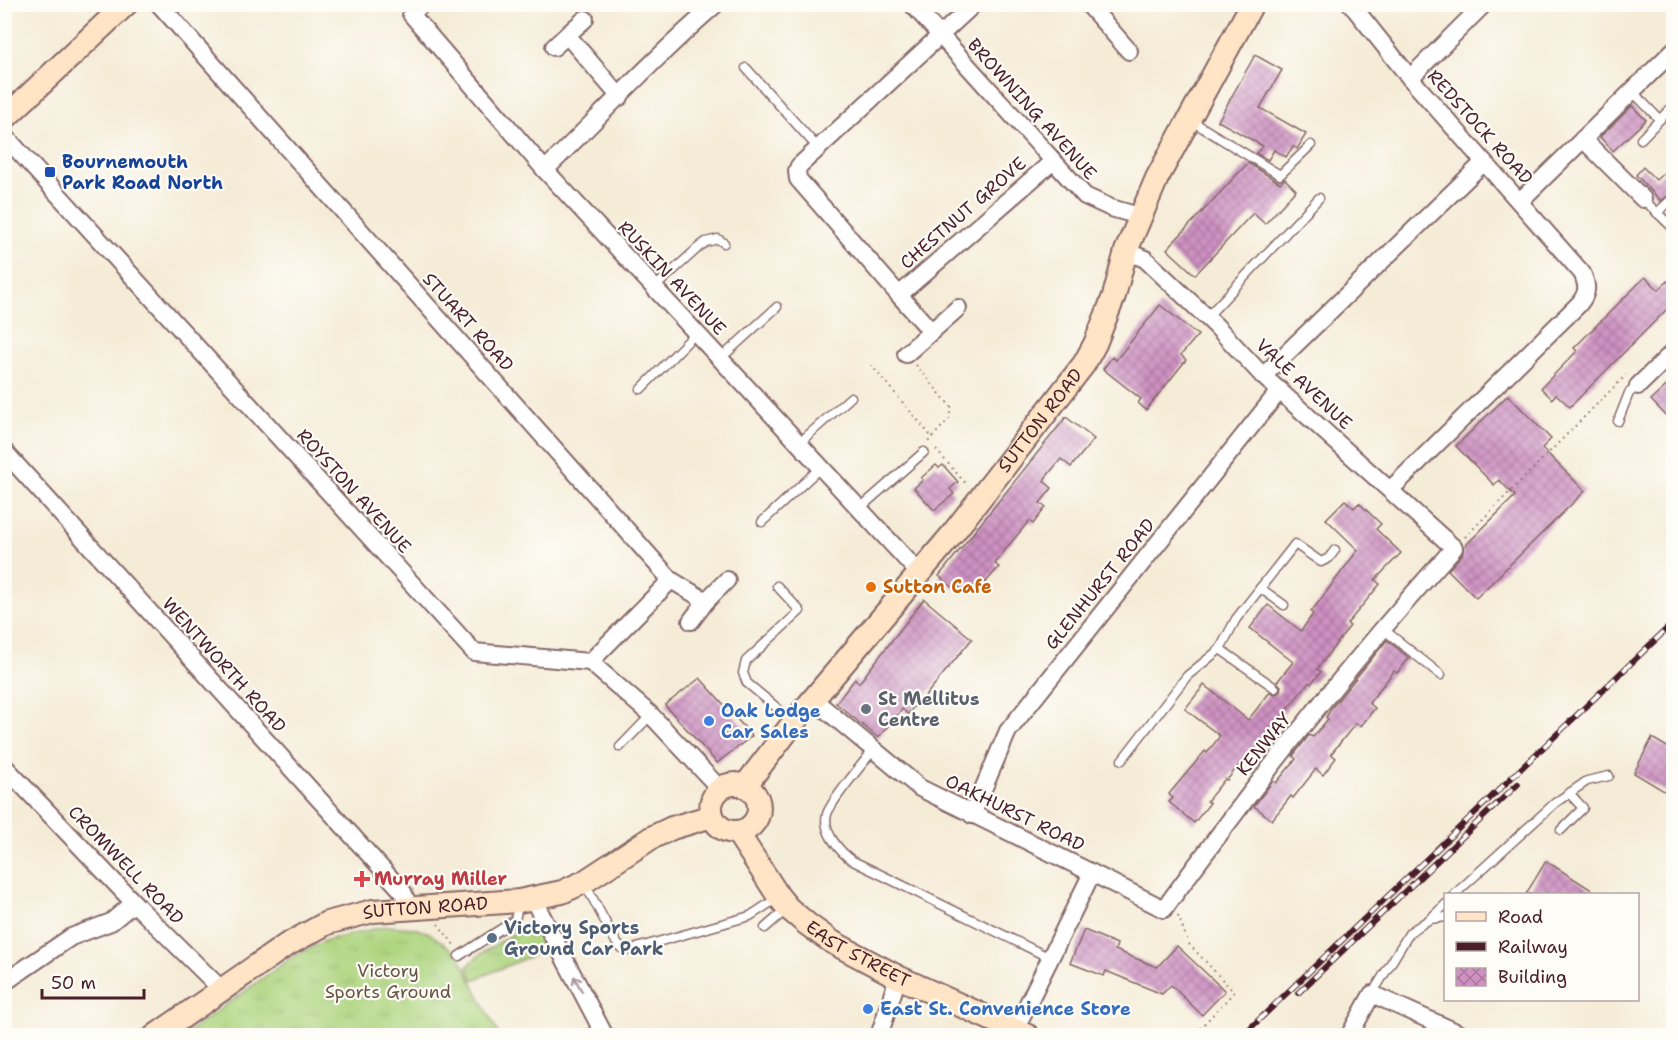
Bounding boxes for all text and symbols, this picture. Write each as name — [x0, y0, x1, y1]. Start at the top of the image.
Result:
street label: BROWNING AVENUE — [962, 33, 1102, 185]
street label: REDSTOCK ROAD — [1422, 64, 1538, 190]
place label: Bournemouth Park Road North — [62, 150, 223, 195]
street label: CHESTNUT GROVE — [895, 152, 1031, 274]
marker: Bournemouth Park Road North — [43, 165, 57, 179]
street label: RUSKIN AVENUE — [613, 216, 731, 340]
street label: STUART ROAD — [417, 267, 519, 377]
street label: VALE AVENUE — [1251, 333, 1357, 435]
street label: SUTTON ROAD — [992, 363, 1088, 477]
street label: ROYSTON AVENUE — [292, 424, 416, 558]
street label: GLENHURST ROAD — [1040, 513, 1160, 655]
place label: Sutton Cafe — [883, 575, 992, 599]
marker: Sutton Cafe — [864, 580, 878, 594]
street label: WENTWORTH ROAD — [157, 592, 291, 738]
place label: St Mellitus Centre — [878, 687, 980, 732]
place label: Oak Lodge Car Sales — [721, 699, 821, 744]
marker: St Mellitus Centre — [859, 702, 873, 716]
street label: KENWAY — [1231, 707, 1297, 781]
marker: Oak Lodge Car Sales — [702, 714, 716, 728]
street label: OAKHURST ROAD — [941, 769, 1089, 857]
street label: CROMWELL ROAD — [63, 800, 189, 930]
place label: Murray Miller — [374, 867, 507, 891]
marker: Murray Miller — [355, 872, 369, 886]
street label: SUTTON ROAD — [360, 891, 489, 925]
legend — [1444, 893, 1639, 1001]
text: Road — [1498, 905, 1543, 929]
street label: EAST STREET — [801, 915, 914, 993]
place label: Victory Sports Ground Car Park — [504, 916, 663, 961]
marker: Victory Sports Ground Car Park — [485, 931, 499, 945]
text: Railway — [1498, 935, 1568, 959]
park label: Victory Sports Ground — [325, 959, 451, 1004]
scale bar — [42, 962, 144, 1000]
text: Building — [1498, 965, 1567, 989]
text: 50 m — [51, 971, 96, 995]
one-way arrow — [571, 975, 583, 993]
place label: East St. Convenience Store — [880, 997, 1131, 1021]
marker: East St. Convenience Store — [861, 1002, 875, 1016]

